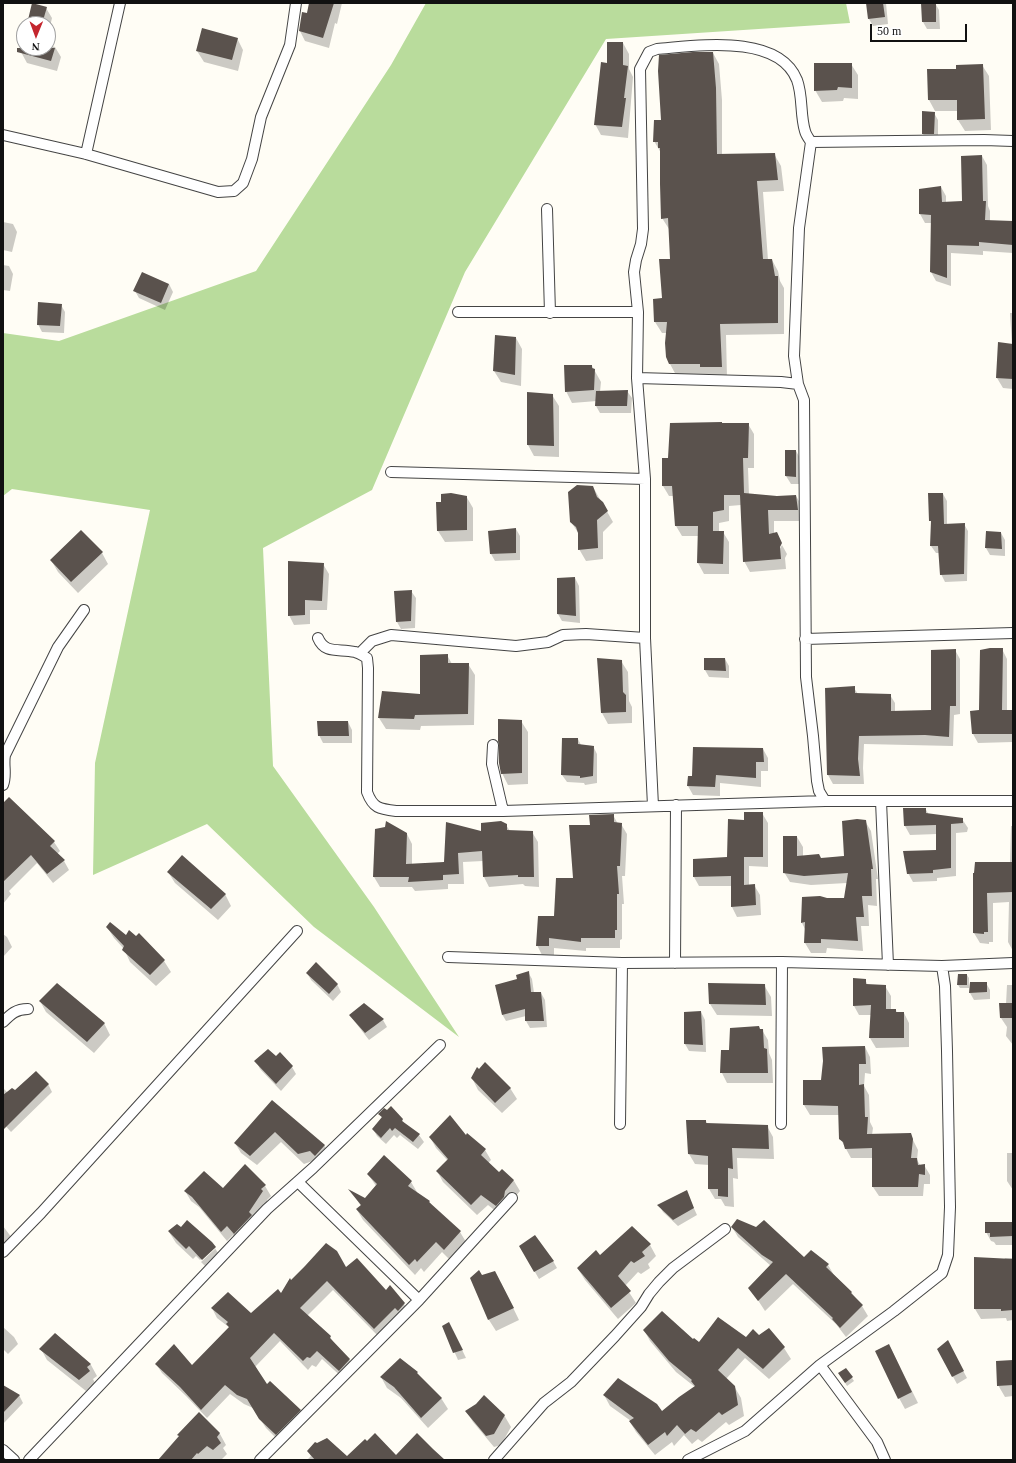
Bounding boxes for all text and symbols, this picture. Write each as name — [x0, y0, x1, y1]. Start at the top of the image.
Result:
north arrow — [16, 16, 56, 56]
scale bar — [872, 16, 969, 42]
text: 50 m — [877, 24, 901, 38]
text: N — [32, 41, 40, 53]

